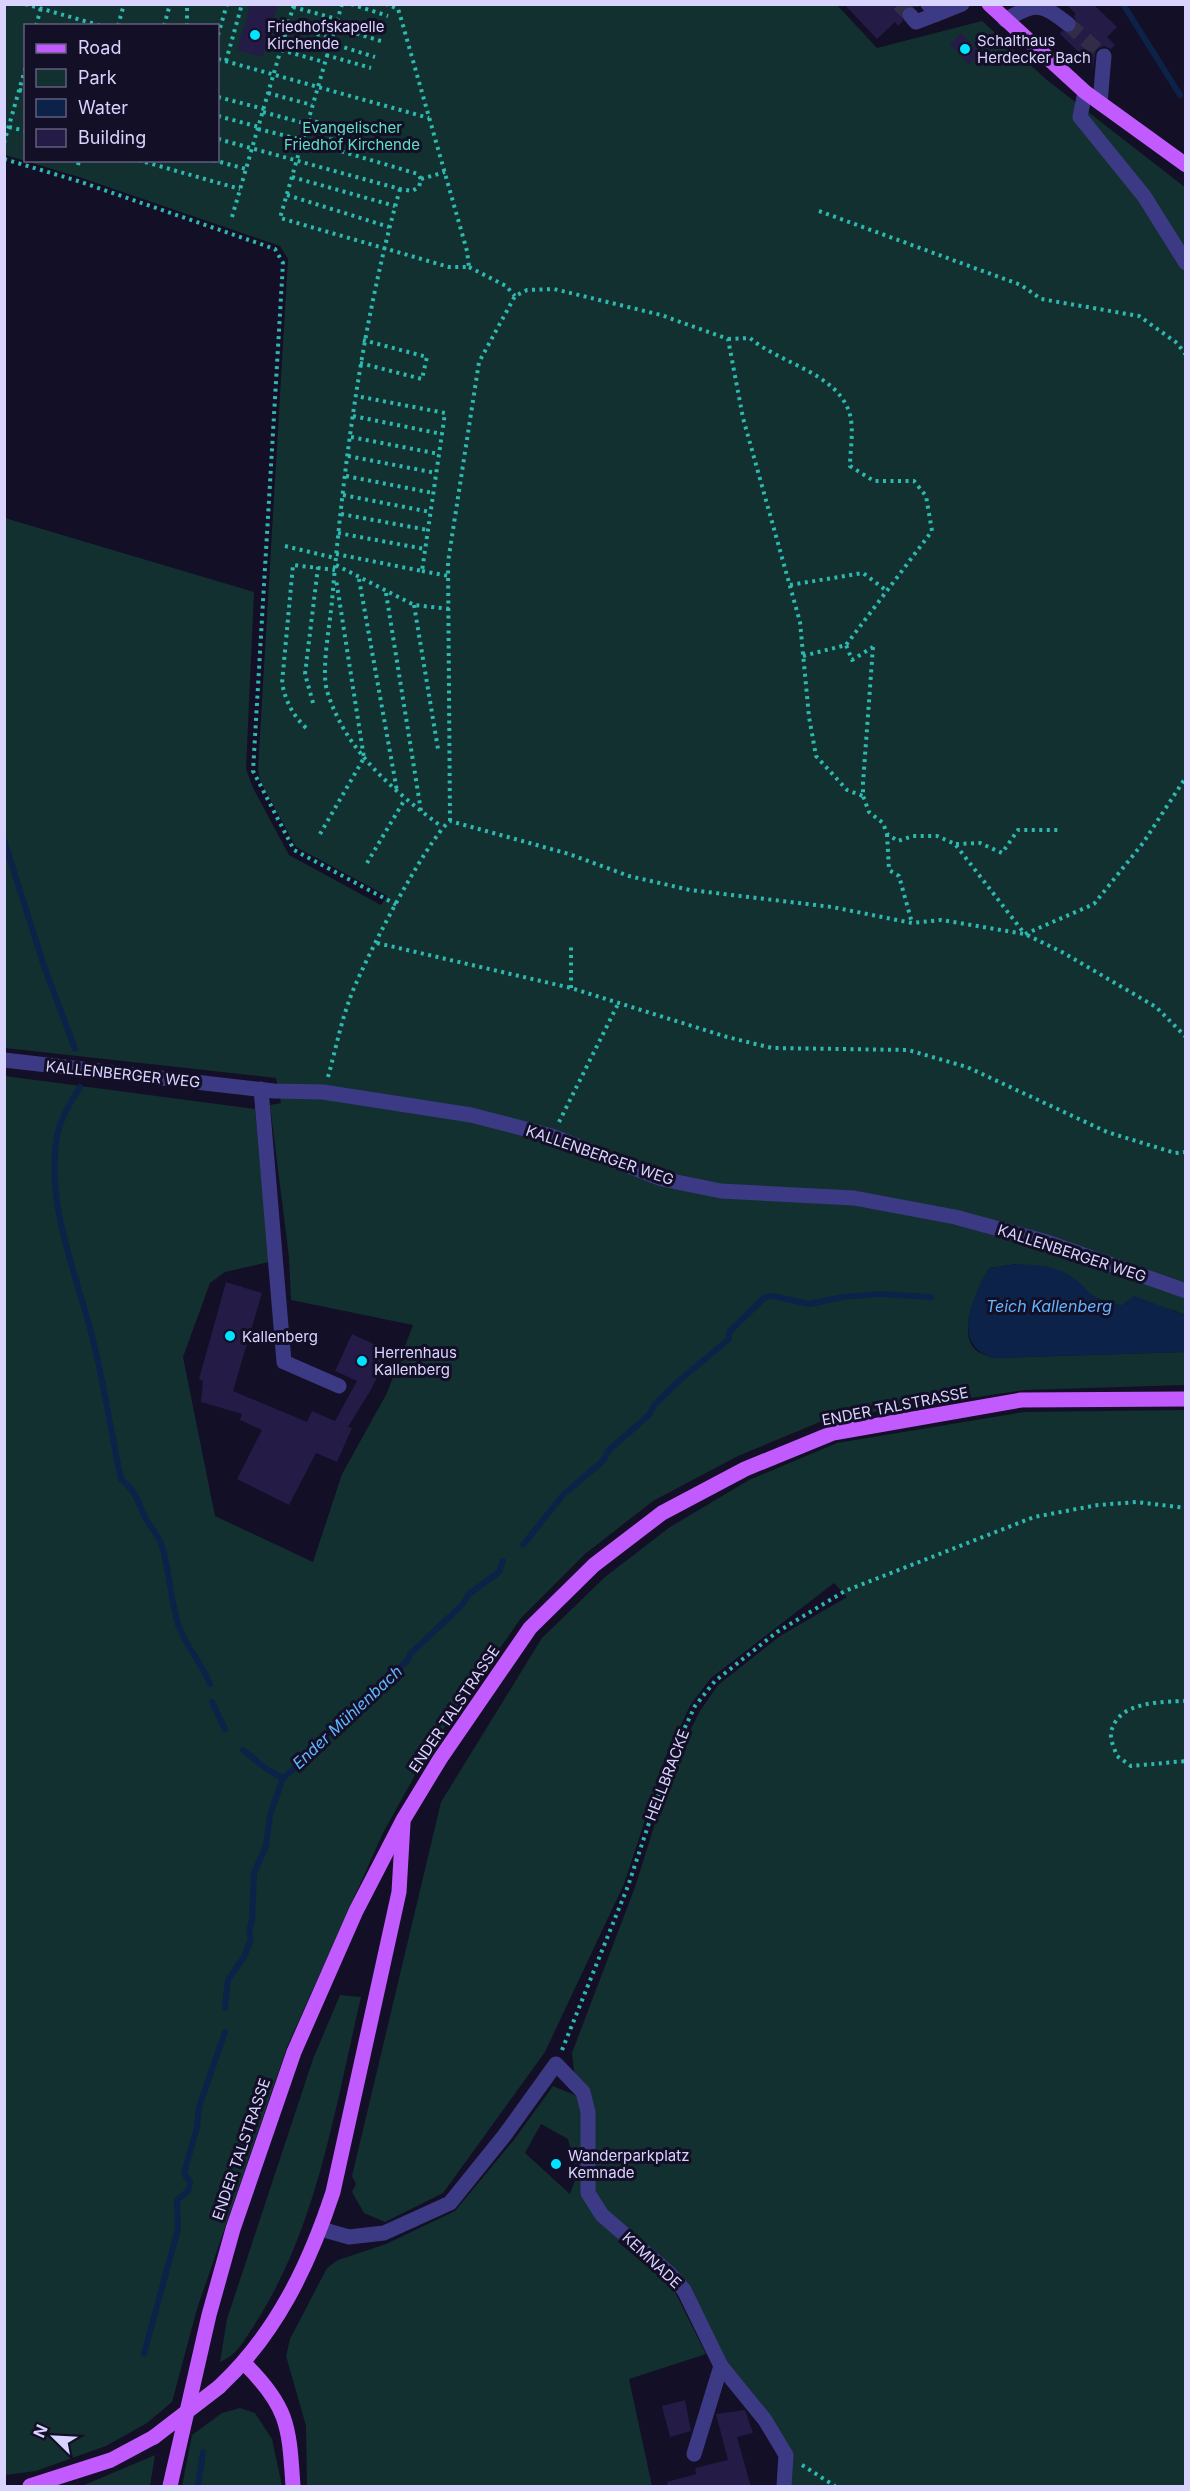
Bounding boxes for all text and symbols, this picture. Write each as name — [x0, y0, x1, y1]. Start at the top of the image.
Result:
place label: Friedhofskapelle Kirchende — [267, 17, 384, 53]
legend — [24, 24, 219, 162]
marker: Friedhofskapelle Kirchende — [248, 28, 262, 42]
place label: Schalthaus Herdecker Bach — [977, 31, 1091, 67]
text: Road — [78, 37, 121, 58]
marker: Schalthaus Herdecker Bach — [958, 42, 972, 56]
text: Park — [78, 67, 117, 88]
text: Water — [78, 97, 128, 118]
park label: Evangelischer Friedhof Kirchende — [284, 118, 420, 154]
text: Building — [78, 127, 146, 148]
street label: KALLENBERGER WEG — [45, 1056, 201, 1092]
street label: KALLENBERGER WEG — [524, 1121, 676, 1189]
street label: KALLENBERGER WEG — [995, 1220, 1149, 1286]
water label: Teich Kallenberg — [986, 1296, 1112, 1316]
place label: Kallenberg — [242, 1327, 318, 1346]
marker: Kallenberg — [223, 1329, 237, 1343]
place label: Herrenhaus Kallenberg — [374, 1343, 457, 1379]
marker: Herrenhaus Kallenberg — [355, 1354, 369, 1368]
street label: ENDER TALSTRASSE — [820, 1382, 970, 1430]
street label: ENDER TALSTRASSE — [405, 1642, 503, 1776]
water label: Ender Mühlenbach — [288, 1661, 406, 1773]
street label: HELLBRACKE — [641, 1727, 693, 1823]
street label: ENDER TALSTRASSE — [208, 2076, 274, 2222]
place label: Wanderparkplatz Kemnade — [568, 2146, 689, 2182]
marker: Wanderparkplatz Kemnade — [549, 2157, 563, 2171]
street label: KEMNADE — [618, 2228, 686, 2292]
north arrow — [24, 2407, 84, 2467]
text: N — [29, 2421, 52, 2441]

